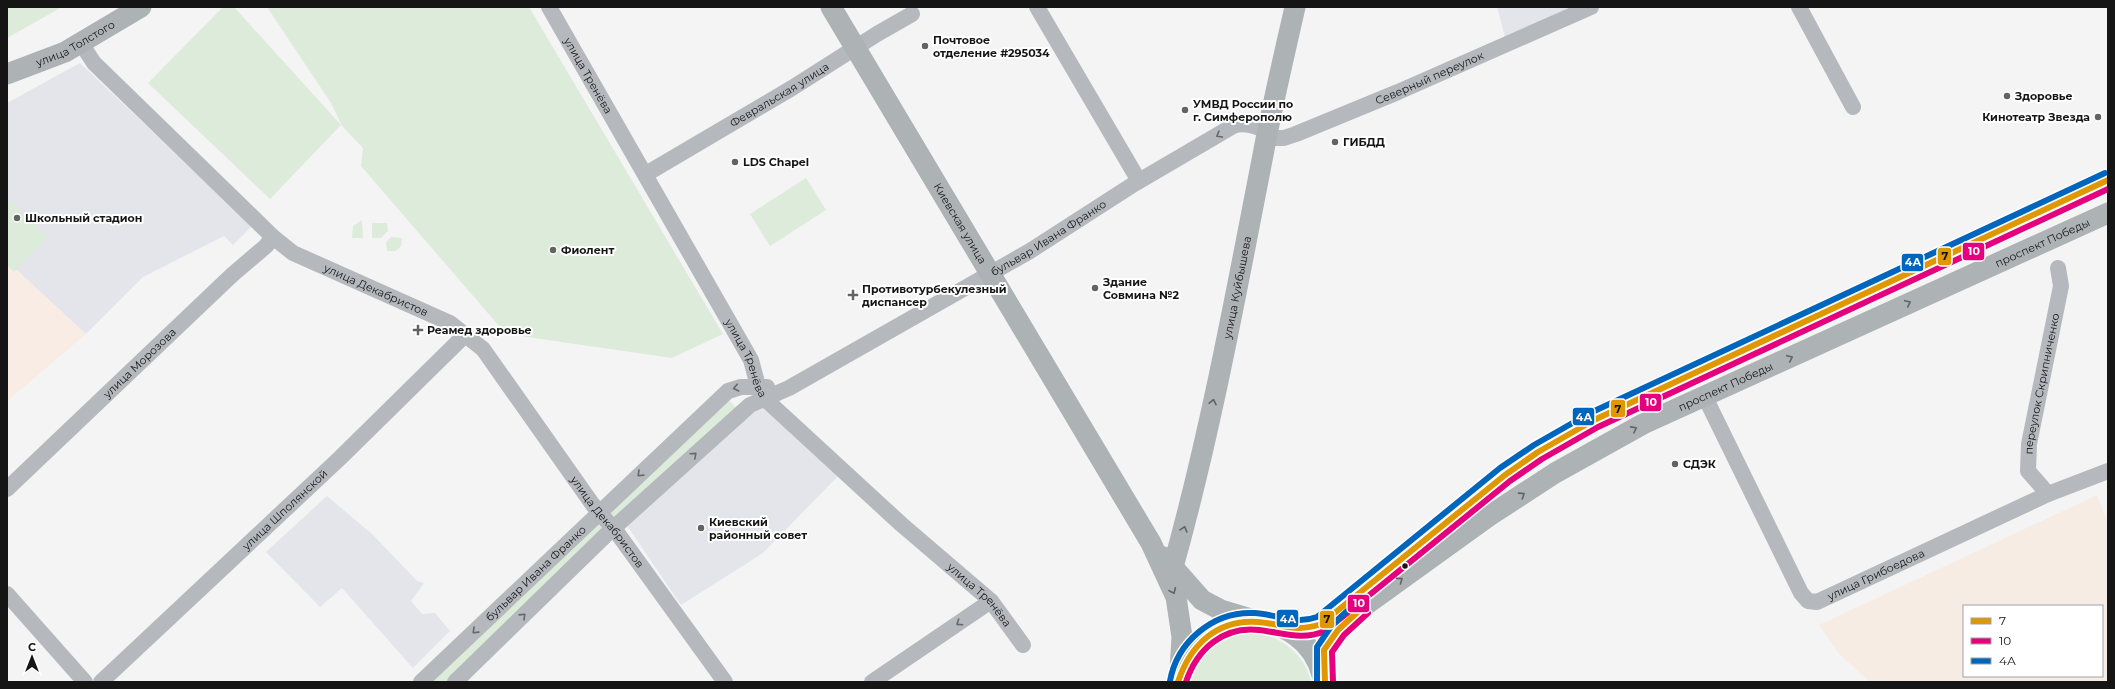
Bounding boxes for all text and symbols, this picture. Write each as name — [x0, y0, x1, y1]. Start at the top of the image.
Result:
street label: улица Толстого — [33, 17, 117, 70]
place label: Почтовое отделение #295034 — [933, 33, 1050, 60]
street label: улица Тренёва — [560, 34, 616, 116]
marker: Почтовое отделение #295034 — [920, 41, 930, 51]
street label: Северный переулок — [1373, 48, 1486, 108]
street label: Февральская улица — [727, 59, 831, 130]
place label: Здоровье — [2014, 89, 2072, 103]
marker: Здоровье — [2002, 91, 2012, 101]
place label: УМВД России по г. Симферополю — [1193, 97, 1293, 124]
marker: УМВД России по г. Симферополю — [1180, 105, 1190, 115]
place label: Кинотеатр Звезда — [1982, 110, 2090, 124]
marker: Кинотеатр Звезда — [2093, 112, 2103, 122]
one-way arrow — [1216, 130, 1223, 137]
place label: ГИБДД — [1343, 135, 1385, 149]
marker: ГИБДД — [1330, 137, 1340, 147]
place label: LDS Chapel — [743, 155, 809, 169]
marker: LDS Chapel — [730, 157, 740, 167]
street label: Киевская улица — [931, 180, 990, 266]
street label: бульвар Ивана Франко — [988, 197, 1109, 279]
place label: Школьный стадион — [25, 211, 142, 225]
marker: Школьный стадион — [12, 213, 22, 223]
street label: проспект Победы — [1993, 215, 2092, 270]
street label: улица Куйбышева — [1220, 235, 1254, 341]
line badge: 10 — [1962, 242, 1985, 261]
place label: Фиолент — [561, 243, 614, 257]
text: 10 — [1968, 244, 1980, 258]
marker: Фиолент — [548, 245, 558, 255]
line badge: 7 — [1937, 247, 1952, 266]
text: 7 — [1942, 249, 1949, 263]
line badge: 4А — [1901, 253, 1924, 272]
text: 4А — [1905, 255, 1921, 269]
street label: улица Декабристов — [321, 260, 430, 319]
place label: Здание Совмина №2 — [1102, 275, 1180, 302]
place label: Противотурбекулезный диспансер — [862, 282, 1007, 309]
marker: Здание Совмина №2 — [1090, 283, 1100, 293]
marker: Противотурбекулезный диспансер — [847, 289, 859, 301]
one-way arrow — [1904, 300, 1912, 308]
street label: переулок Скрипниченко — [2022, 312, 2062, 455]
street label: улица Тренёва — [721, 315, 770, 400]
place label: Реамед здоровье — [427, 323, 532, 337]
marker: Реамед здоровье — [412, 324, 424, 336]
street label: улица Морозова — [99, 325, 179, 402]
one-way arrow — [1786, 355, 1794, 363]
street label: проспект Победы — [1676, 359, 1775, 414]
one-way arrow — [733, 384, 739, 392]
line badge: 10 — [1639, 393, 1662, 412]
text: 10 — [1645, 395, 1657, 409]
one-way arrow — [1209, 399, 1217, 406]
line badge: 7 — [1610, 399, 1626, 418]
text: 7 — [1615, 402, 1622, 416]
line badge: 4А — [1572, 407, 1595, 426]
text: 4А — [1576, 410, 1592, 424]
one-way arrow — [1630, 426, 1637, 434]
one-way arrow — [689, 453, 697, 460]
place label: СДЭК — [1683, 457, 1716, 471]
marker: СДЭК — [1670, 459, 1680, 469]
street label: улица Шполянской — [239, 466, 330, 554]
one-way arrow — [637, 469, 645, 477]
street label: улица Декабристов — [567, 472, 647, 571]
one-way arrow — [1518, 492, 1525, 500]
place label: Киевский районный совет — [709, 515, 807, 542]
street label: бульвар Ивана Франко — [482, 522, 589, 624]
marker: Киевский районный совет — [696, 523, 706, 533]
one-way arrow — [1179, 526, 1187, 532]
street label: улица Грибоедова — [1824, 546, 1927, 604]
street label: улица Тренёва — [944, 559, 1014, 629]
unlabelled marker — [1400, 561, 1410, 571]
one-way arrow — [1396, 578, 1403, 585]
one-way arrow — [1168, 587, 1176, 595]
line badge: 10 — [1347, 594, 1370, 613]
text: 10 — [1353, 596, 1365, 610]
legend — [1963, 605, 2103, 677]
line badge: 4А — [1276, 609, 1299, 628]
line badge: 7 — [1319, 610, 1335, 629]
text: 4А — [1280, 612, 1296, 626]
text: 7 — [1324, 612, 1331, 626]
one-way arrow — [518, 613, 526, 621]
text: 7 — [1999, 613, 2006, 628]
one-way arrow — [956, 618, 963, 626]
one-way arrow — [472, 626, 479, 633]
text: 10 — [1999, 633, 2011, 648]
north arrow — [12, 637, 52, 677]
text: С — [28, 640, 36, 654]
text: 4А — [1999, 653, 2016, 668]

